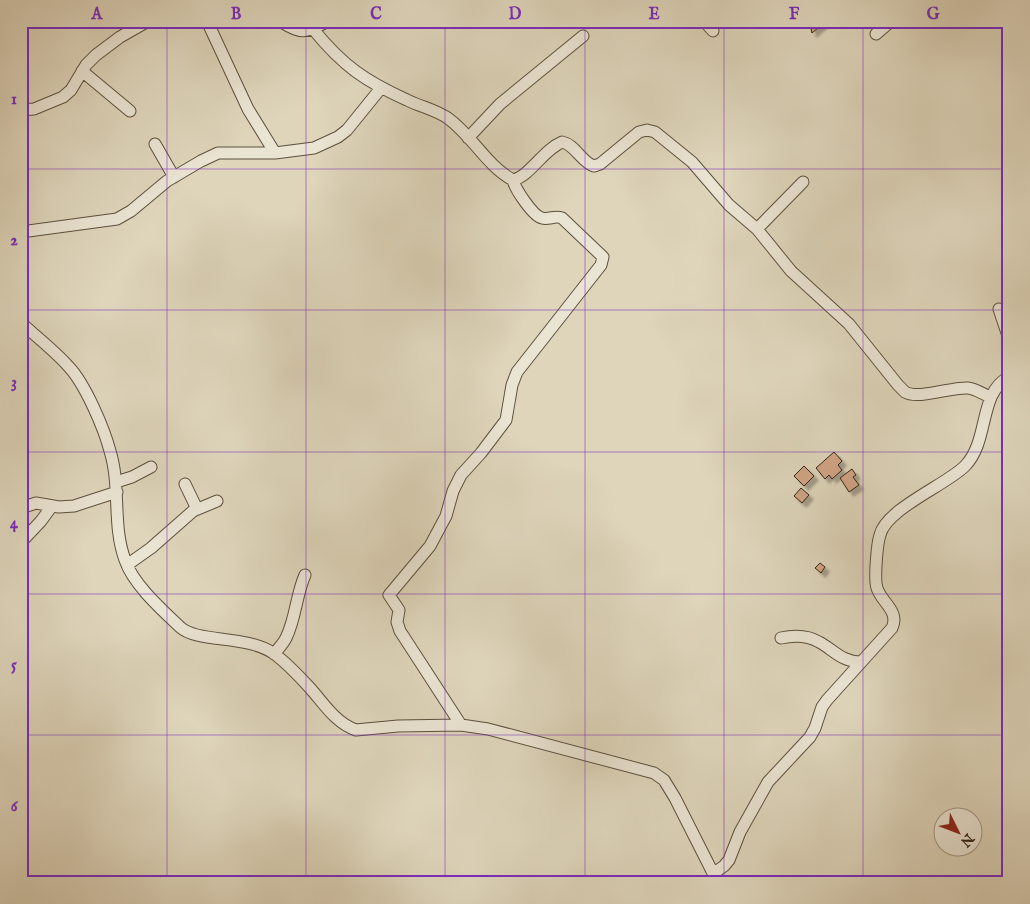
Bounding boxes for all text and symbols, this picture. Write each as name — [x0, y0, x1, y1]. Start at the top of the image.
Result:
text: A — [91, 5, 104, 25]
text: B — [231, 5, 242, 25]
text: C — [370, 5, 382, 25]
text: D — [509, 5, 522, 25]
text: E — [648, 5, 660, 25]
text: F — [789, 5, 800, 25]
text: G — [927, 5, 940, 25]
text: 1 — [11, 90, 17, 110]
text: 2 — [10, 231, 18, 251]
text: 3 — [11, 373, 17, 393]
text: 4 — [10, 514, 19, 534]
text: 5 — [11, 656, 17, 676]
text: 6 — [11, 797, 19, 817]
north arrow — [932, 806, 982, 856]
text: N — [956, 829, 978, 851]

